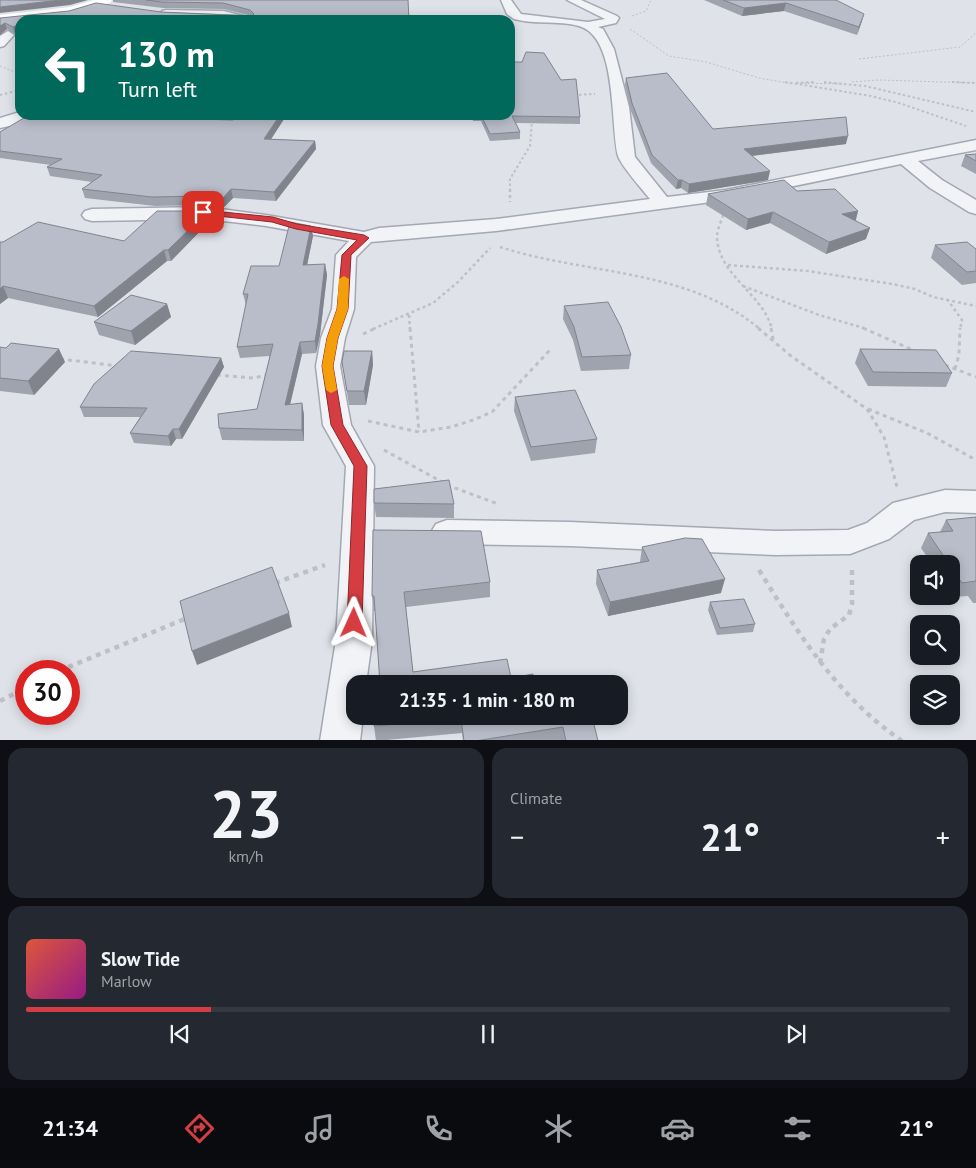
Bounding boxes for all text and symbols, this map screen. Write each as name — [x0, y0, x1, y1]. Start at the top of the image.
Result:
text: 130 m — [118, 31, 215, 77]
icon: left — [35, 35, 100, 100]
text: Turn left — [118, 75, 197, 103]
pin — [182, 191, 224, 233]
icon: arrive — [189, 198, 217, 226]
map controls — [910, 555, 960, 725]
button: sound — [910, 555, 960, 605]
position arrow — [327, 596, 379, 648]
button: search — [910, 615, 960, 665]
speed limit sign: 30 — [15, 660, 80, 725]
button: layers — [910, 675, 960, 725]
text: 21:35 · 1 min · 180 m — [399, 688, 575, 712]
text: 23 — [209, 771, 283, 855]
text: Climate — [510, 788, 562, 808]
text: 21° — [700, 812, 760, 861]
text: − — [510, 818, 524, 855]
text: + — [936, 818, 950, 855]
text: km/h — [228, 846, 264, 866]
text: Slow Tide — [101, 947, 180, 971]
text: Marlow — [101, 971, 152, 991]
icon: previous — [166, 1020, 194, 1048]
icon: pause — [474, 1020, 502, 1048]
icon: next — [782, 1020, 810, 1048]
icon: directions — [182, 1111, 217, 1146]
icon: music — [302, 1111, 337, 1146]
icon: phone — [421, 1111, 456, 1146]
icon: climate — [541, 1111, 576, 1146]
icon: car — [660, 1111, 695, 1146]
icon: filters — [780, 1111, 815, 1146]
text: 21:34 — [42, 1114, 98, 1142]
text: 21° — [899, 1114, 934, 1142]

